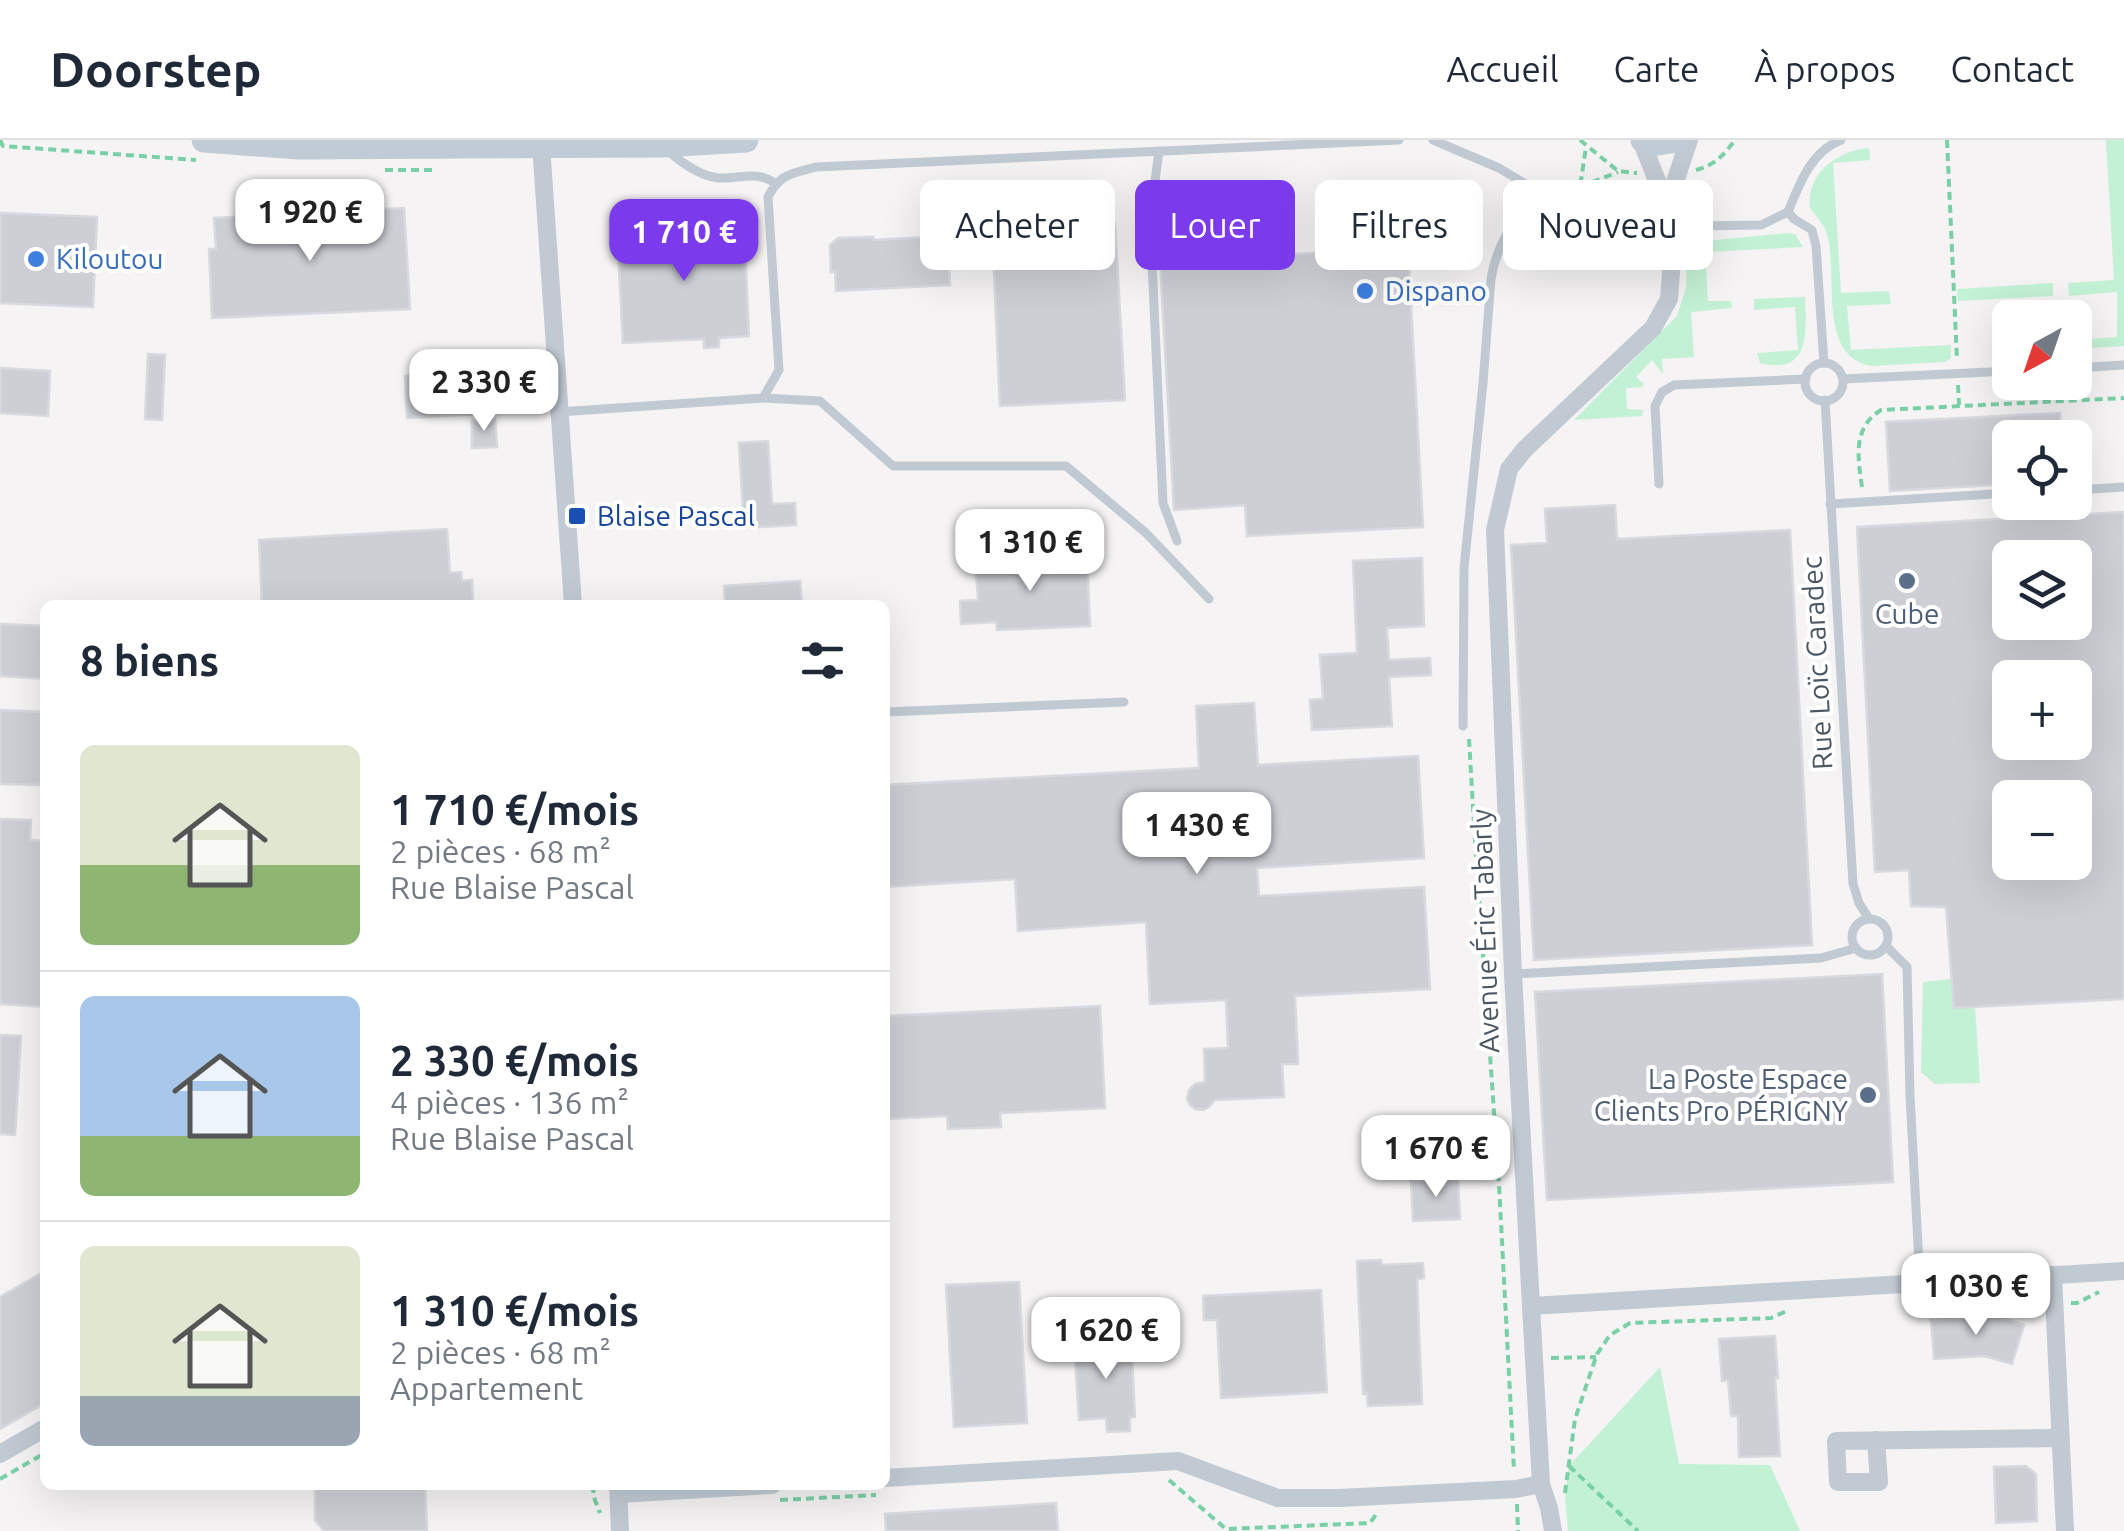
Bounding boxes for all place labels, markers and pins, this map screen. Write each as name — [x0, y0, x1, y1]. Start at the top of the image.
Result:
pin: 1 920 € — [218, 179, 402, 264]
pin: 1 710 € — [592, 199, 776, 284]
place label: Kiloutou — [56, 243, 163, 274]
marker: Kiloutou — [25, 248, 47, 270]
place label: Dispano — [1385, 275, 1487, 306]
marker: Dispano — [1354, 280, 1376, 302]
pin: 2 330 € — [392, 349, 576, 434]
place label: Blaise Pascal — [597, 500, 755, 531]
marker: Blaise Pascal — [566, 505, 588, 527]
pin: 1 310 € — [938, 509, 1122, 594]
marker: Cube — [1896, 570, 1918, 592]
place label: Cube — [1875, 598, 1939, 629]
pin: 1 430 € — [1105, 792, 1289, 877]
place label: La Poste Espace Clients Pro PÉRIGNY — [1594, 1063, 1848, 1126]
marker: La Poste Espace Clients Pro PÉRIGNY — [1857, 1084, 1879, 1106]
pin: 1 670 € — [1344, 1115, 1528, 1200]
pin: 1 030 € — [1884, 1253, 2068, 1338]
pin: 1 620 € — [1014, 1297, 1198, 1382]

